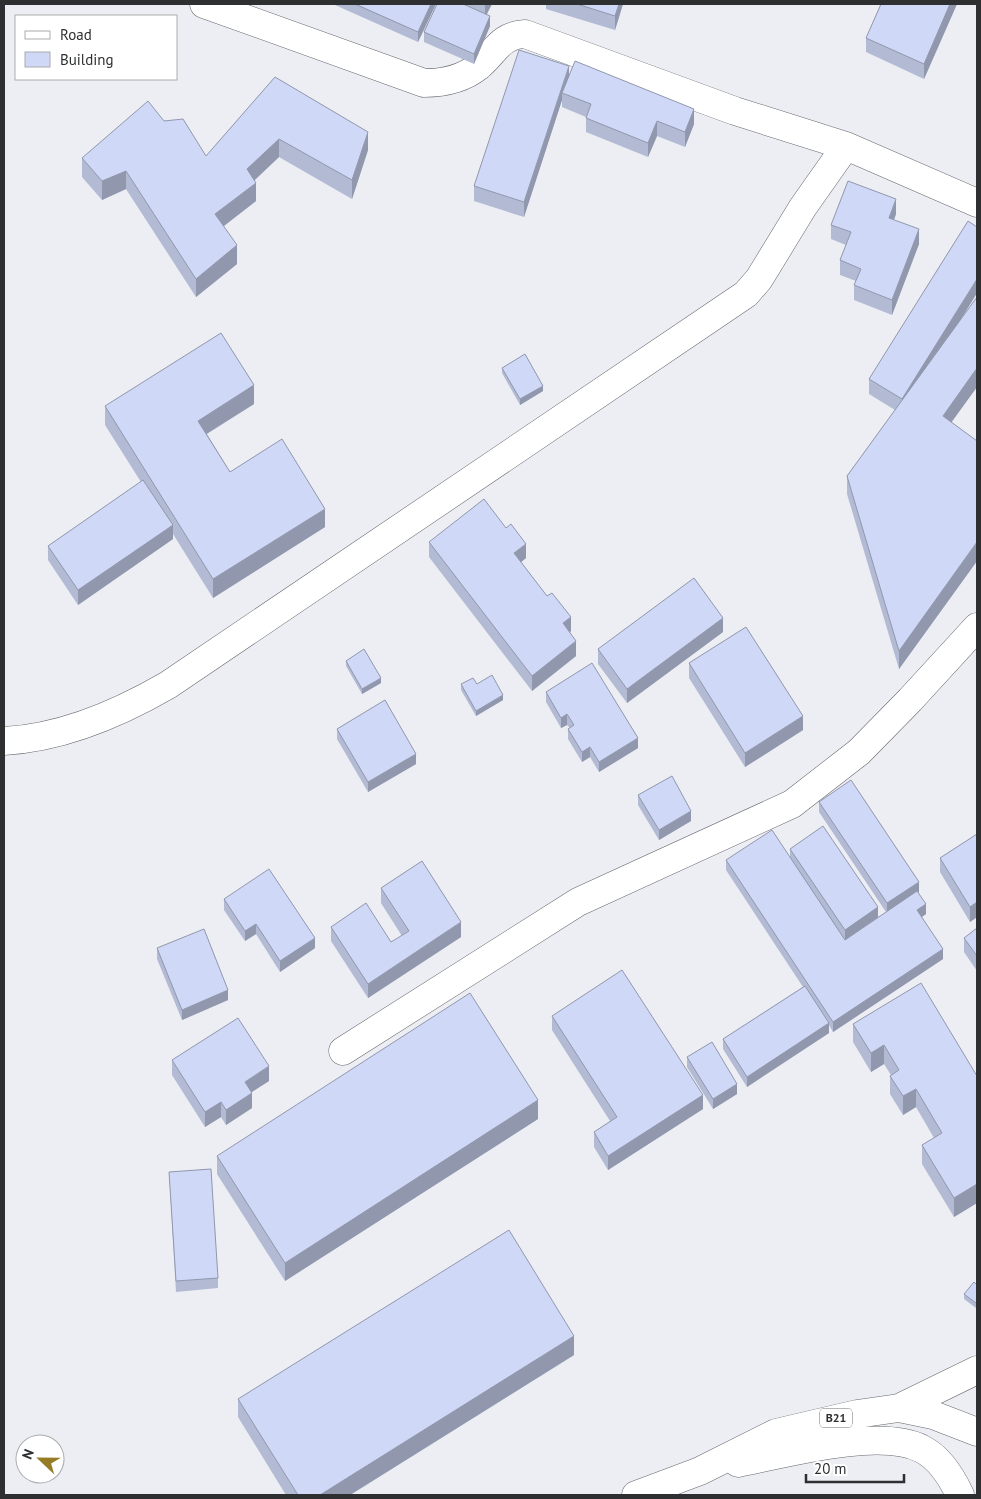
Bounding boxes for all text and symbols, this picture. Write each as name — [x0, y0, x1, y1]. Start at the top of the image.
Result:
legend — [15, 15, 178, 80]
text: Road — [60, 25, 92, 44]
text: Building — [60, 50, 114, 69]
road number: B21 — [820, 1409, 852, 1428]
north arrow — [15, 1434, 65, 1484]
text: N — [18, 1446, 38, 1462]
scale bar — [806, 1452, 904, 1484]
text: 20 m — [814, 1459, 847, 1478]

